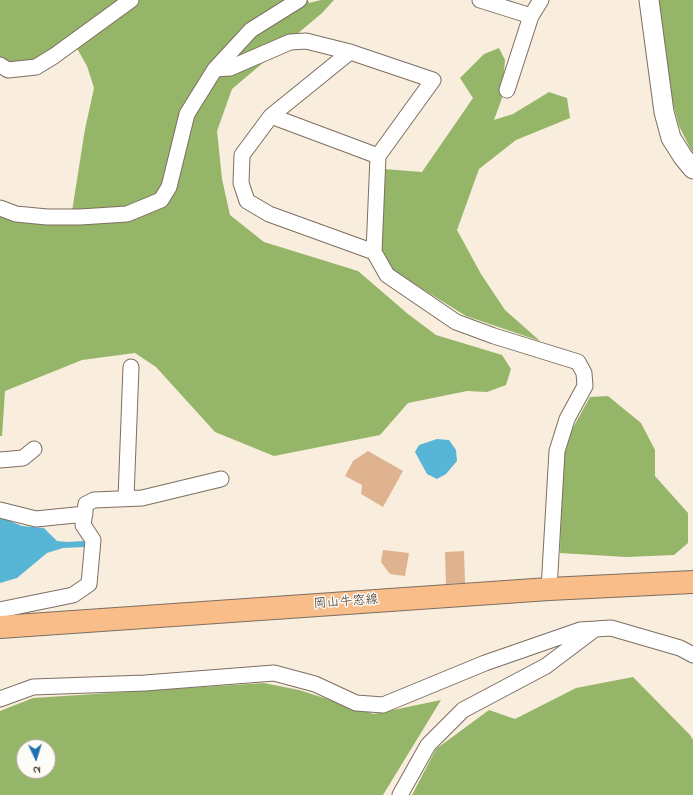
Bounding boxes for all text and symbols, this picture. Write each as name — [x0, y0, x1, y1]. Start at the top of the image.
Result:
street label: 岡山牛窓線 — [313, 593, 379, 613]
north arrow — [16, 739, 56, 779]
text: N — [32, 762, 41, 778]

